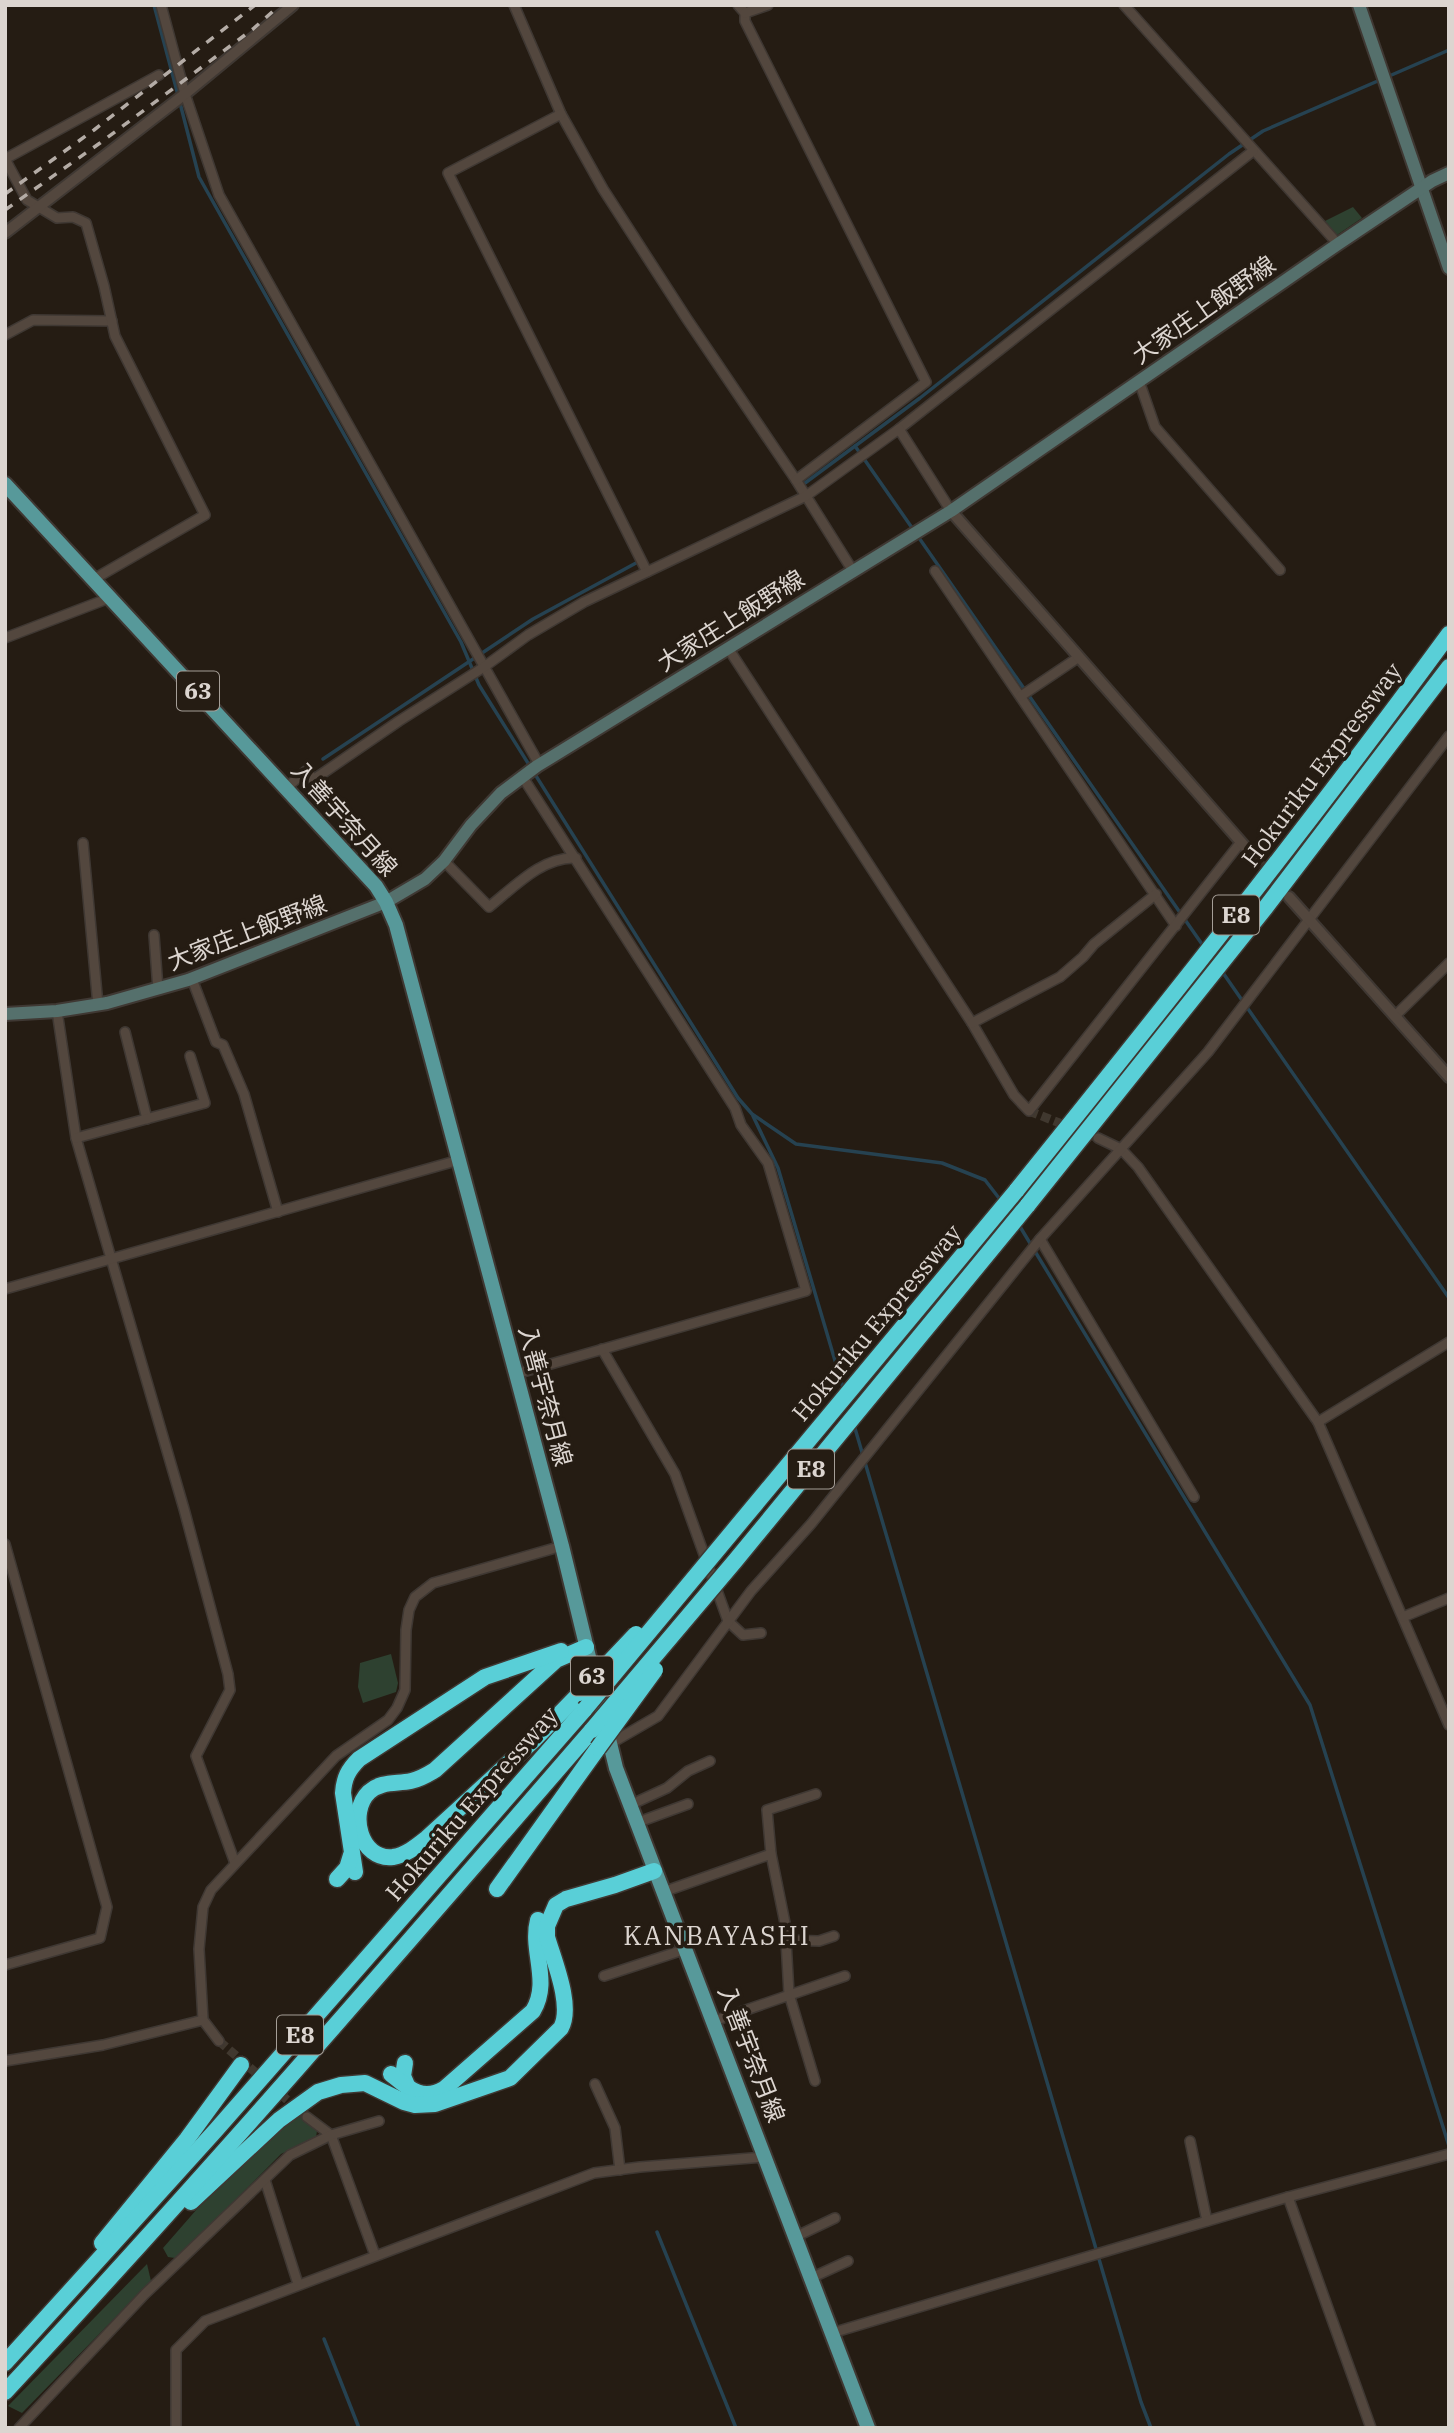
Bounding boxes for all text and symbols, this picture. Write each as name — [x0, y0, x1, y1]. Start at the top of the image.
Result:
street label: 大家庄上飯野線 — [1125, 248, 1281, 370]
street label: 大家庄上飯野線 — [651, 562, 810, 678]
street label: Hokuriku Expressway — [1234, 656, 1409, 873]
road number: 63 — [177, 671, 219, 710]
street label: 入善宇奈月線 — [285, 754, 405, 883]
street label: 大家庄上飯野線 — [162, 887, 331, 977]
road number: E8 — [1213, 896, 1259, 934]
street label: Hokuriku Expressway — [784, 1217, 968, 1428]
street label: 入善宇奈月線 — [512, 1322, 580, 1469]
road number: E8 — [788, 1450, 834, 1488]
road number: 63 — [571, 1656, 613, 1695]
street label: Hokuriku Expressway — [378, 1699, 565, 1907]
district label: KANBAYASHI — [623, 1918, 811, 1952]
street label: 入善宇奈月線 — [711, 1981, 793, 2127]
road number: E8 — [277, 2016, 323, 2054]

